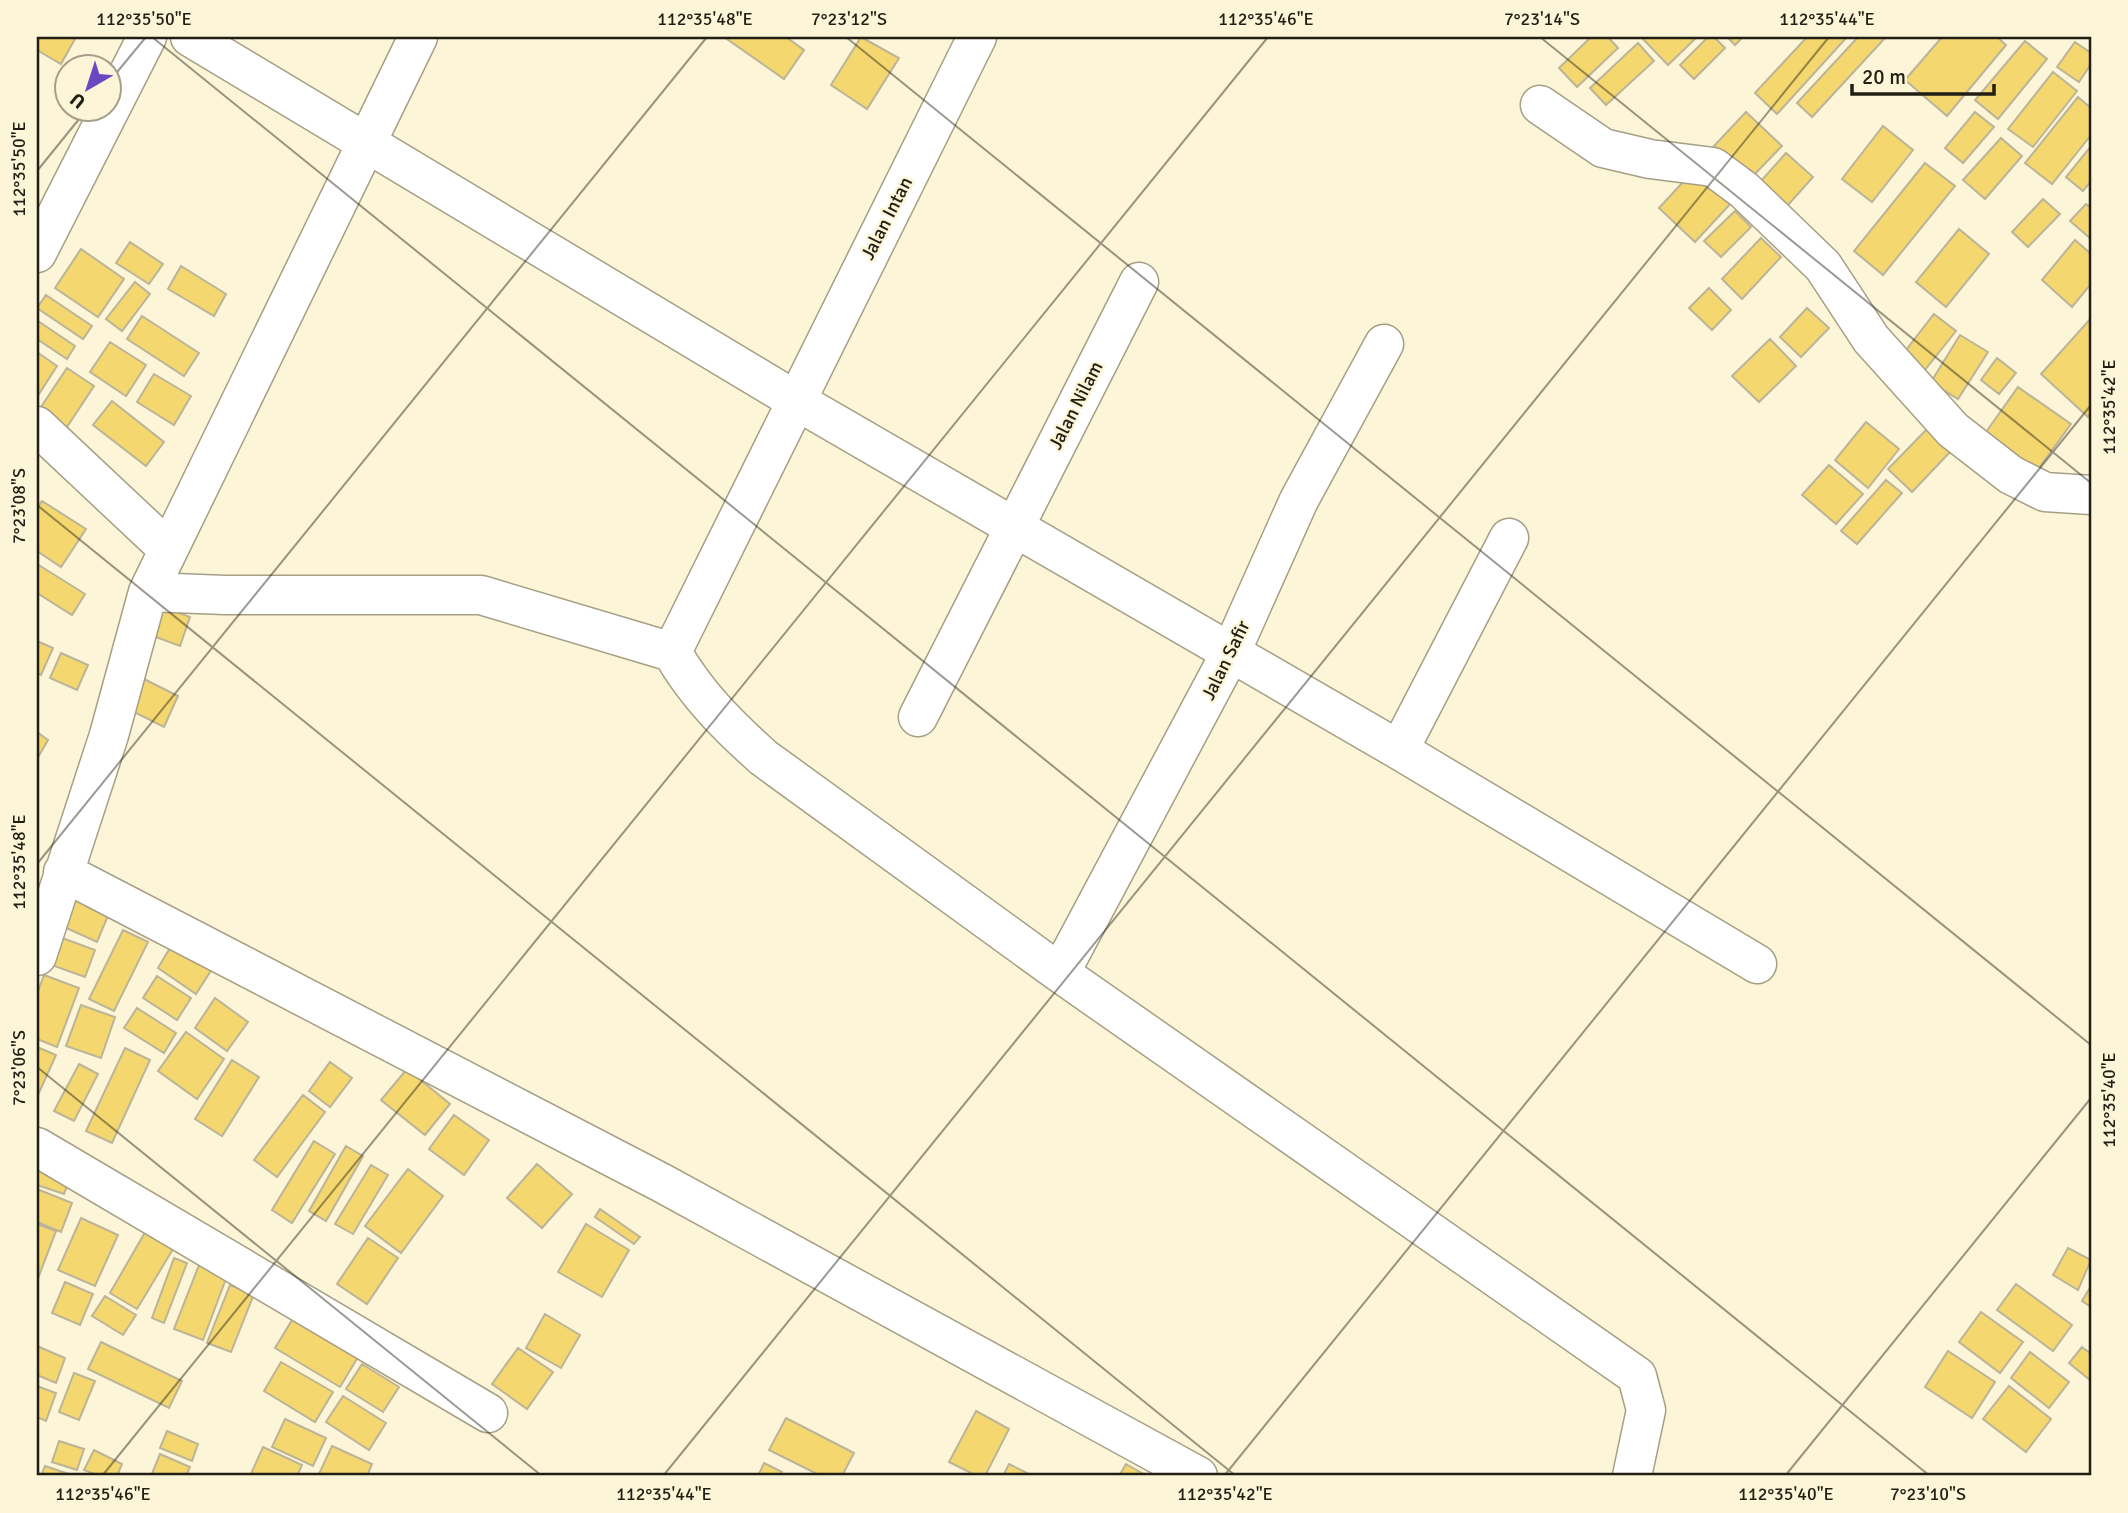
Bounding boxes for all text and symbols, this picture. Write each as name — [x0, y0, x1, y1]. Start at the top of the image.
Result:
text: 112°35'50"E — [96, 8, 192, 30]
text: 112°35'48"E — [657, 8, 753, 30]
text: 7°23'12"S — [811, 8, 887, 30]
text: 112°35'46"E — [1218, 8, 1314, 30]
text: 7°23'14"S — [1504, 8, 1580, 30]
text: 112°35'44"E — [1779, 8, 1875, 30]
north arrow — [52, 52, 122, 122]
scale bar — [1852, 52, 1993, 96]
text: 20 m — [1862, 64, 1906, 90]
text: U — [65, 87, 90, 114]
text: 112°35'50"E — [8, 121, 30, 217]
street label: Jalan Intan — [856, 173, 918, 264]
street label: Jalan Nilam — [1043, 357, 1108, 454]
text: 112°35'42"E — [2098, 359, 2120, 455]
text: 7°23'08"S — [8, 468, 30, 544]
street label: Jalan Safir — [1196, 617, 1255, 704]
text: 112°35'48"E — [8, 814, 30, 910]
text: 7°23'06"S — [8, 1030, 30, 1106]
text: 112°35'40"E — [2098, 1052, 2120, 1148]
text: 112°35'46"E — [55, 1483, 151, 1505]
text: 112°35'44"E — [616, 1483, 712, 1505]
text: 112°35'42"E — [1177, 1483, 1273, 1505]
text: 112°35'40"E — [1738, 1483, 1834, 1505]
text: 7°23'10"S — [1890, 1483, 1966, 1505]

